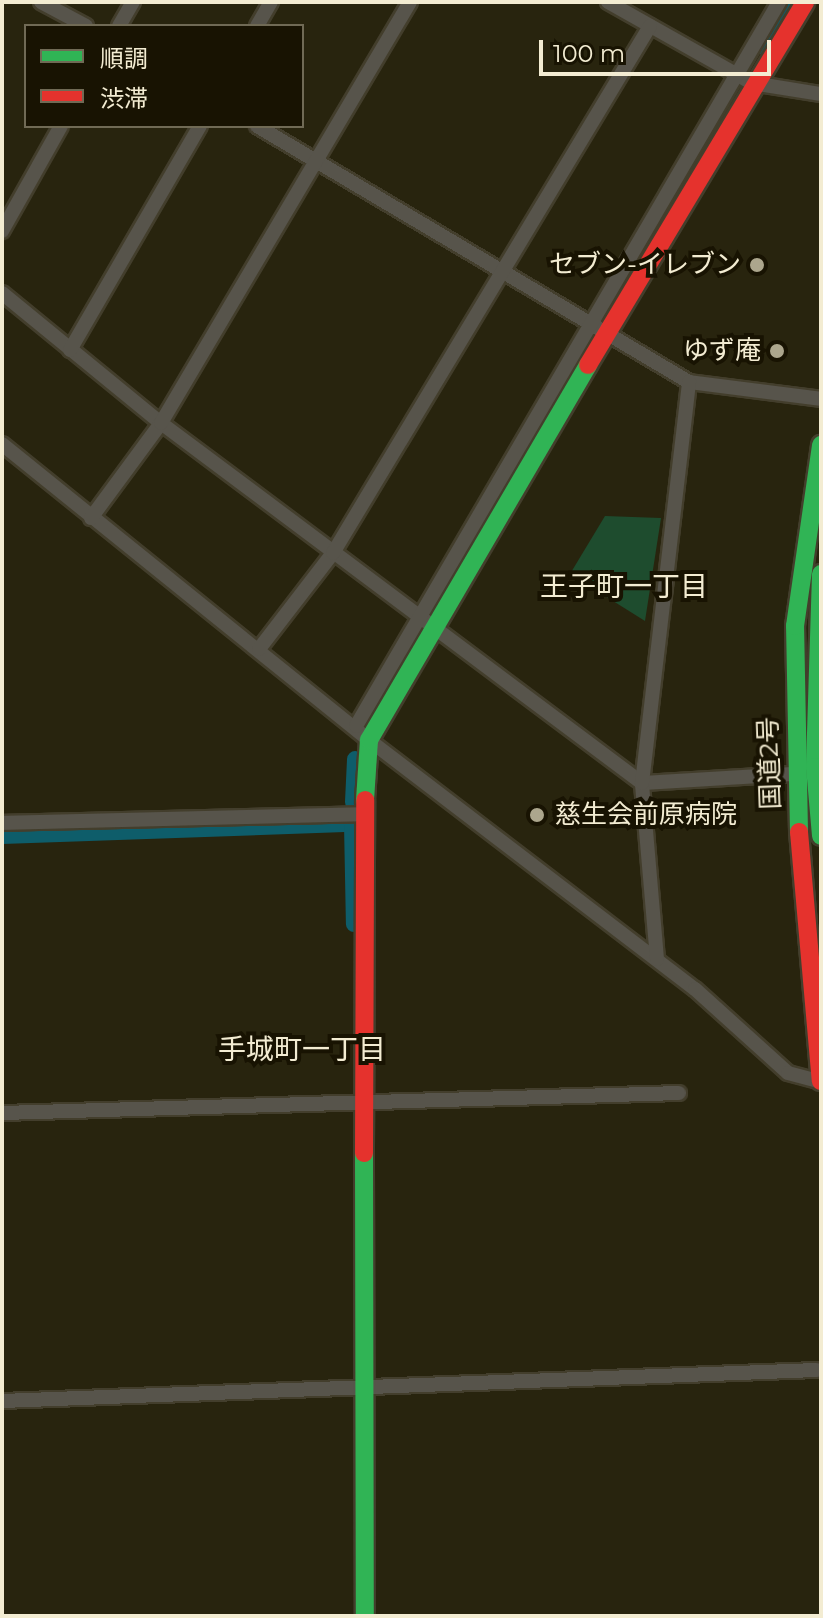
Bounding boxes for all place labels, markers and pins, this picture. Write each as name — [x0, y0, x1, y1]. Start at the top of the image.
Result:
place label: セブン-イレブン — [549, 249, 741, 281]
marker: セブン-イレブン — [748, 256, 766, 274]
place label: ゆず庵 — [683, 335, 761, 367]
marker: ゆず庵 — [768, 342, 786, 360]
place label: 慈生会前原病院 — [555, 799, 737, 831]
marker: 慈生会前原病院 — [526, 804, 548, 826]

